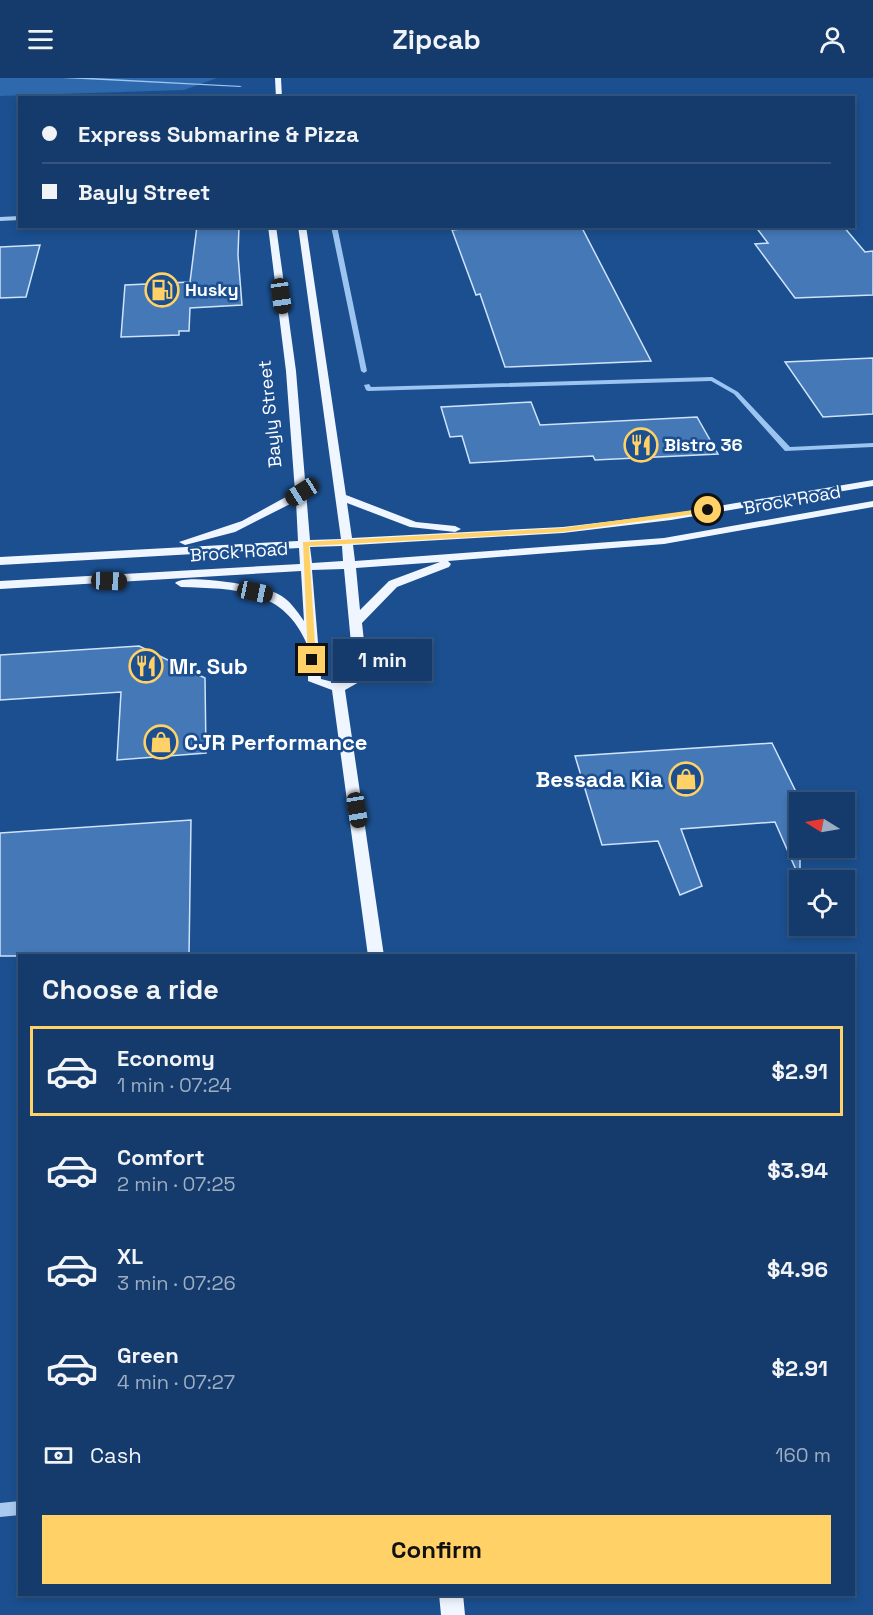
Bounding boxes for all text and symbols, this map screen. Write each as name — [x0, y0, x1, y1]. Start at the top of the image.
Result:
text: Zipcab — [392, 22, 481, 57]
icon: menu — [24, 23, 57, 56]
icon: person — [816, 23, 849, 56]
text: Express Submarine & Pizza — [78, 120, 359, 148]
text: Bayly Street — [78, 178, 210, 206]
fuel station icon: Husky — [144, 272, 180, 308]
car — [270, 277, 292, 315]
place label: Husky — [185, 278, 239, 301]
street label: Bayly Street — [252, 359, 287, 469]
restaurant icon: Bistro 36 — [623, 427, 659, 463]
place label: Bistro 36 — [664, 433, 743, 456]
car — [282, 475, 322, 509]
street label: Brock Road — [741, 480, 843, 519]
route start — [694, 496, 721, 523]
street label: Brock Road — [189, 537, 289, 566]
car — [91, 571, 127, 591]
car — [236, 579, 274, 605]
callout: 1 min — [333, 639, 432, 681]
route end — [298, 646, 325, 673]
text: 1 min — [358, 647, 407, 673]
restaurant icon: Mr. Sub — [128, 648, 164, 684]
place label: Mr. Sub — [169, 652, 248, 680]
shop icon: CJR Performance — [143, 724, 179, 760]
place label: CJR Performance — [184, 728, 368, 756]
shop icon: Bessada Kia — [668, 761, 704, 797]
place label: Bessada Kia — [536, 765, 663, 793]
car — [345, 791, 369, 829]
north arrow — [789, 792, 855, 858]
map controls — [789, 792, 855, 936]
button: locate — [789, 870, 855, 936]
text: Choose a ride — [42, 972, 219, 1007]
icon: car — [45, 1044, 99, 1098]
text: Economy — [117, 1044, 215, 1072]
text: $2.91 — [772, 1057, 828, 1085]
text: 1 min · 07:24 — [117, 1072, 232, 1098]
icon: car — [45, 1143, 99, 1197]
text: Comfort — [117, 1143, 205, 1171]
text: $3.94 — [767, 1156, 828, 1184]
text: 2 min · 07:25 — [117, 1171, 235, 1197]
icon: car — [45, 1242, 99, 1296]
text: XL — [117, 1242, 143, 1270]
text: $4.96 — [767, 1255, 828, 1283]
text: 3 min · 07:26 — [117, 1270, 236, 1296]
icon: car — [45, 1341, 99, 1395]
text: Green — [117, 1341, 179, 1369]
text: $2.91 — [772, 1354, 828, 1382]
text: 4 min · 07:27 — [117, 1369, 235, 1395]
icon: cash — [42, 1439, 75, 1472]
text: Cash — [90, 1441, 142, 1469]
text: 160 m — [775, 1442, 831, 1468]
button: Confirm — [42, 1515, 831, 1584]

